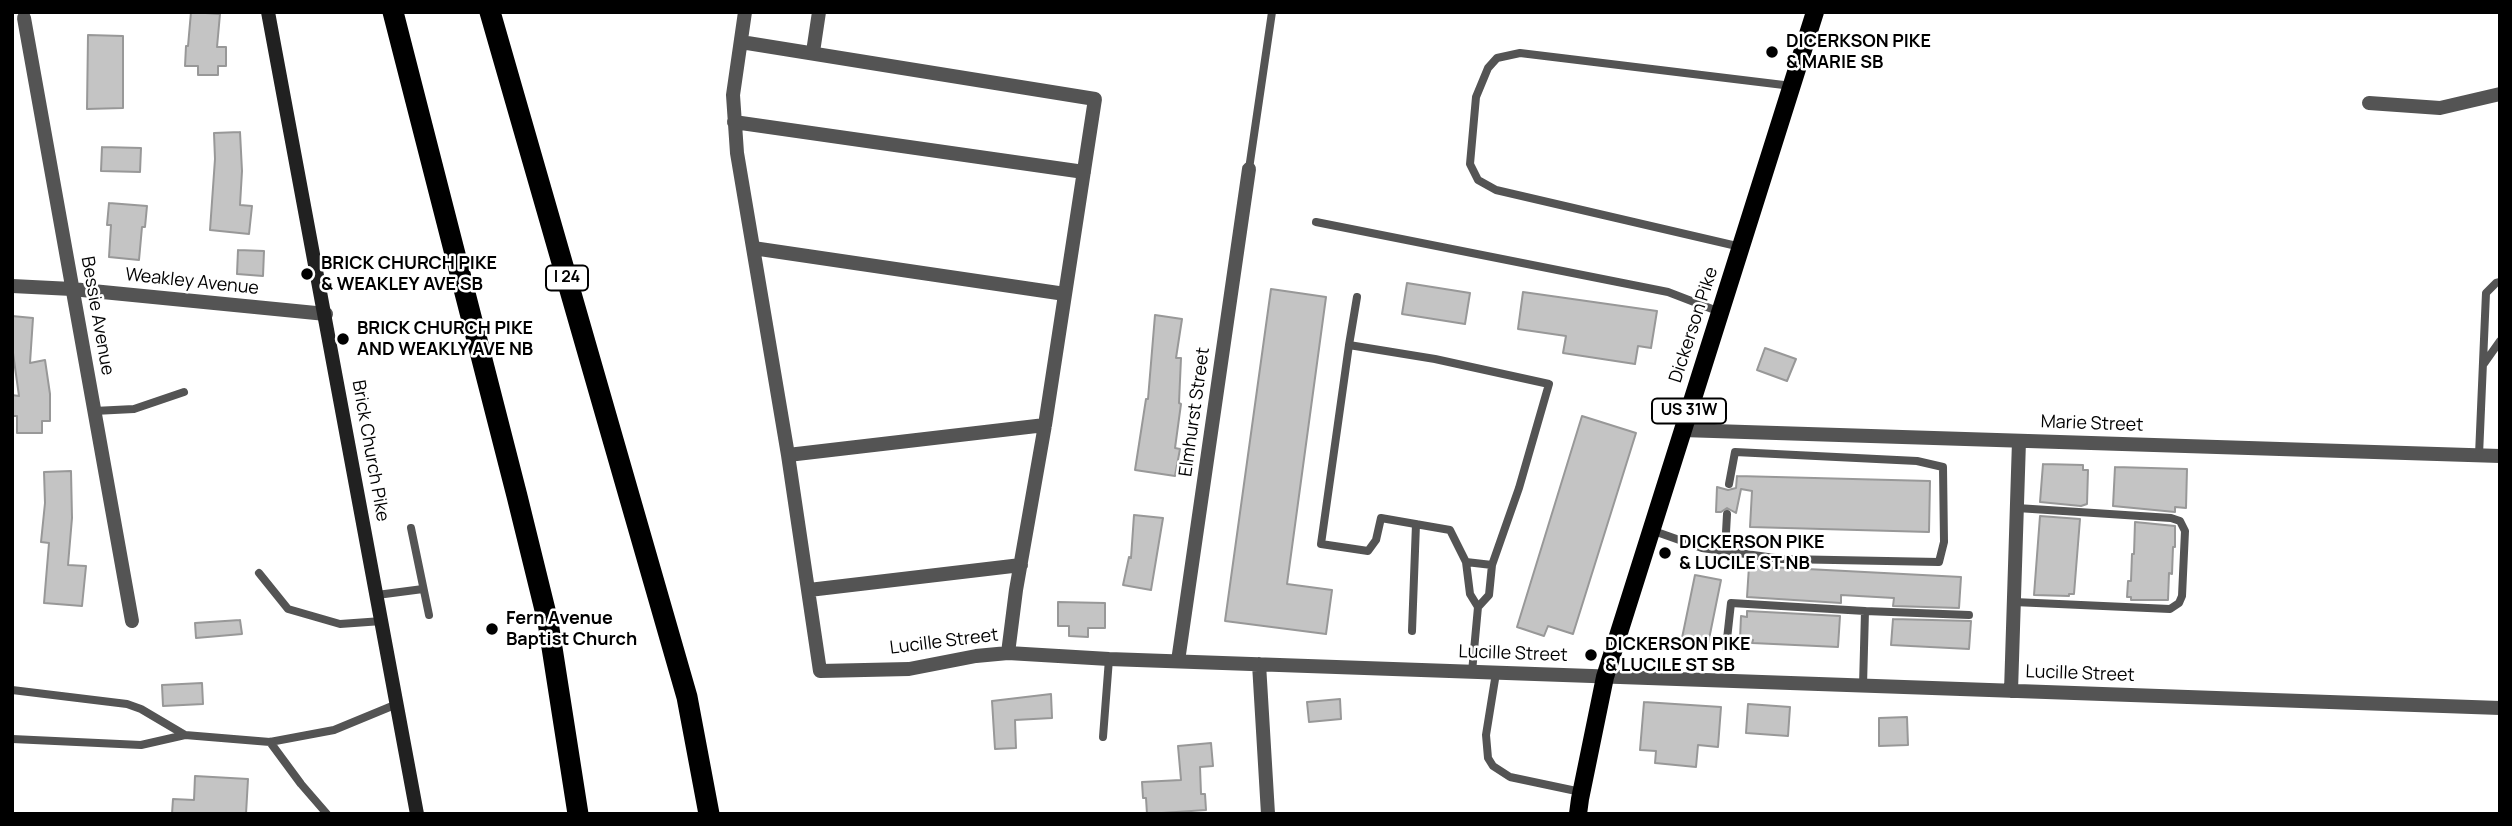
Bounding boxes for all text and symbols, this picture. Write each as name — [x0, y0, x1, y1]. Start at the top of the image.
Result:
place label: DICERKSON PIKE & MARIE SB — [1786, 31, 1931, 74]
marker: DICERKSON PIKE & MARIE SB — [1764, 44, 1780, 60]
place label: BRICK CHURCH PIKE & WEAKLEY AVE SB — [321, 253, 497, 296]
street label: Bessie Avenue — [76, 255, 118, 377]
street label: Weakley Avenue — [124, 264, 260, 300]
street label: Dickerson Pike — [1665, 264, 1723, 386]
marker: BRICK CHURCH PIKE & WEAKLEY AVE SB — [299, 266, 315, 282]
road number: I 24 — [546, 266, 588, 290]
place label: BRICK CHURCH PIKE AND WEAKLY AVE NB — [357, 318, 533, 360]
marker: BRICK CHURCH PIKE AND WEAKLY AVE NB — [335, 331, 351, 347]
street label: Elmhurst Street — [1175, 346, 1215, 478]
street label: Brick Church Pike — [347, 379, 393, 523]
road number: US 31W — [1652, 398, 1726, 424]
street label: Marie Street — [2040, 411, 2144, 437]
place label: DICKERSON PIKE & LUCILE ST NB — [1679, 532, 1825, 574]
marker: DICKERSON PIKE & LUCILE ST NB — [1657, 545, 1673, 561]
place label: Fern Avenue Baptist Church — [506, 608, 637, 650]
marker: Fern Avenue Baptist Church — [484, 621, 500, 637]
street label: Lucille Street — [889, 625, 999, 659]
place label: DICKERSON PIKE & LUCILE ST SB — [1605, 634, 1751, 676]
street label: Lucille Street — [1458, 641, 1568, 667]
marker: DICKERSON PIKE & LUCILE ST SB — [1583, 647, 1599, 663]
street label: Lucille Street — [2025, 661, 2135, 687]

